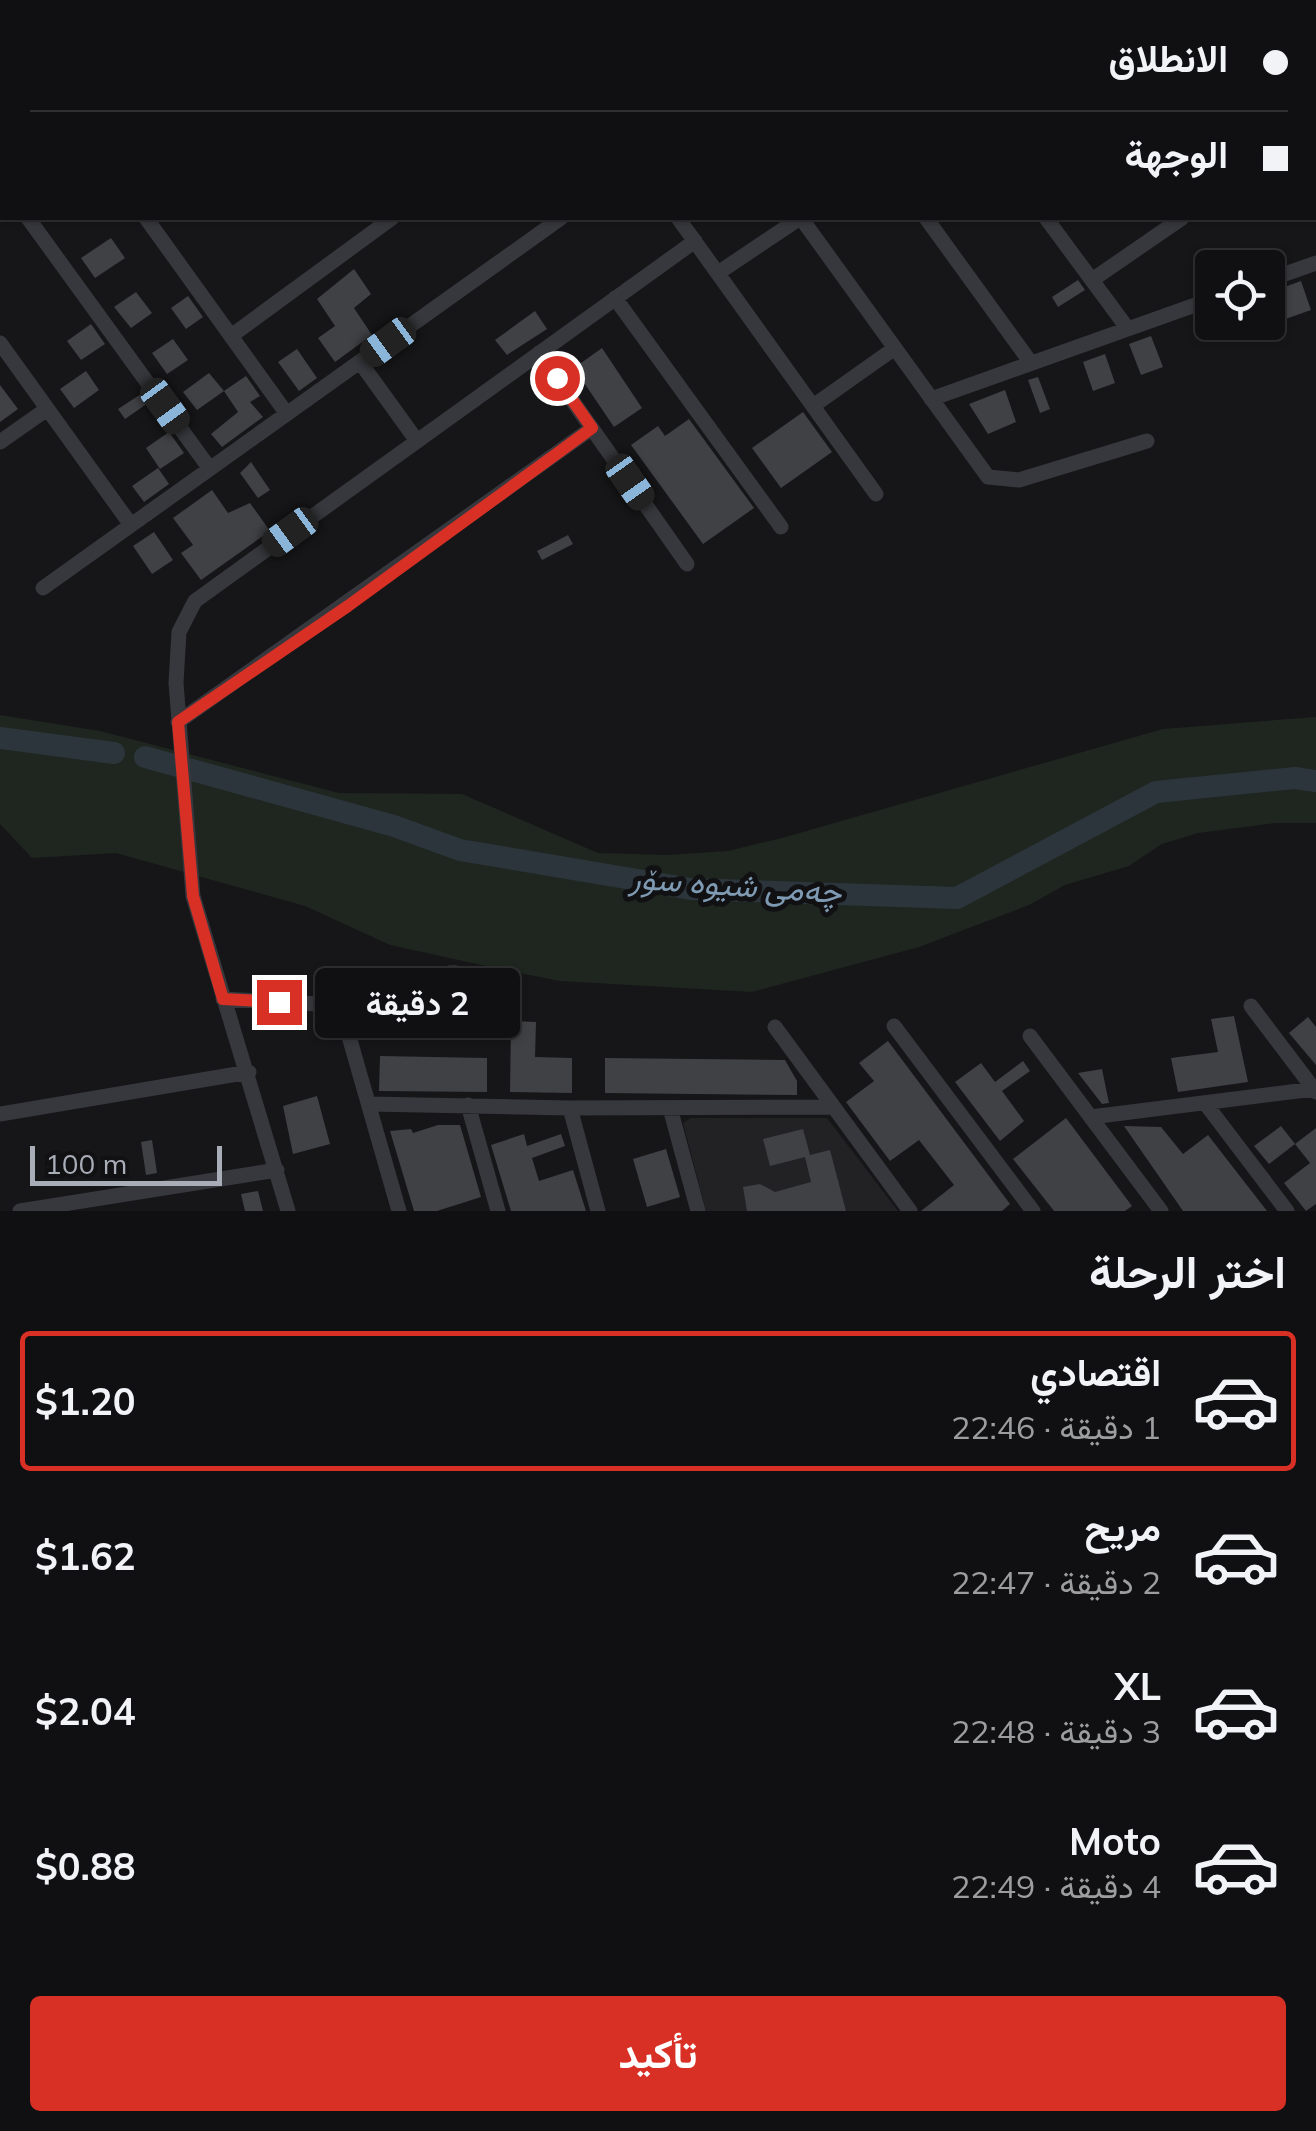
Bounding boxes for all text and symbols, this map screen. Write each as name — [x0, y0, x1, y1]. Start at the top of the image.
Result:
text: الانطلاق — [1109, 34, 1228, 82]
text: الوجهة — [1125, 130, 1228, 178]
map controls — [1195, 250, 1285, 340]
button: locate — [1195, 250, 1285, 340]
car — [355, 312, 421, 372]
route start — [535, 356, 580, 401]
car — [135, 373, 195, 439]
car — [601, 449, 659, 515]
car — [257, 502, 323, 562]
water label: چەمی شیوە سۆر — [627, 857, 844, 914]
callout: 2 دقيقة — [314, 967, 519, 1037]
route end — [257, 980, 302, 1025]
text: 2 دقيقة — [366, 983, 469, 1023]
scale bar — [30, 1141, 222, 1186]
text: 100 m — [45, 1146, 127, 1181]
text: اختر الرحلة — [1089, 1243, 1286, 1299]
text: اقتصادي — [1030, 1348, 1161, 1396]
icon: car — [1191, 1356, 1281, 1446]
text: $1.20 — [35, 1377, 136, 1425]
text: 1 دقيقة · 22:46 — [951, 1407, 1161, 1447]
text: مريح — [1085, 1503, 1161, 1551]
icon: car — [1191, 1511, 1281, 1601]
text: $1.62 — [35, 1532, 136, 1580]
text: 2 دقيقة · 22:47 — [951, 1562, 1161, 1602]
text: XL — [1114, 1662, 1161, 1710]
icon: car — [1191, 1666, 1281, 1756]
text: $2.04 — [35, 1687, 136, 1735]
text: 3 دقيقة · 22:48 — [951, 1711, 1161, 1751]
text: Moto — [1069, 1817, 1161, 1865]
icon: car — [1191, 1821, 1281, 1911]
text: $0.88 — [35, 1842, 136, 1890]
text: 4 دقيقة · 22:49 — [951, 1866, 1161, 1906]
button: تأكيد — [30, 1996, 1286, 2111]

